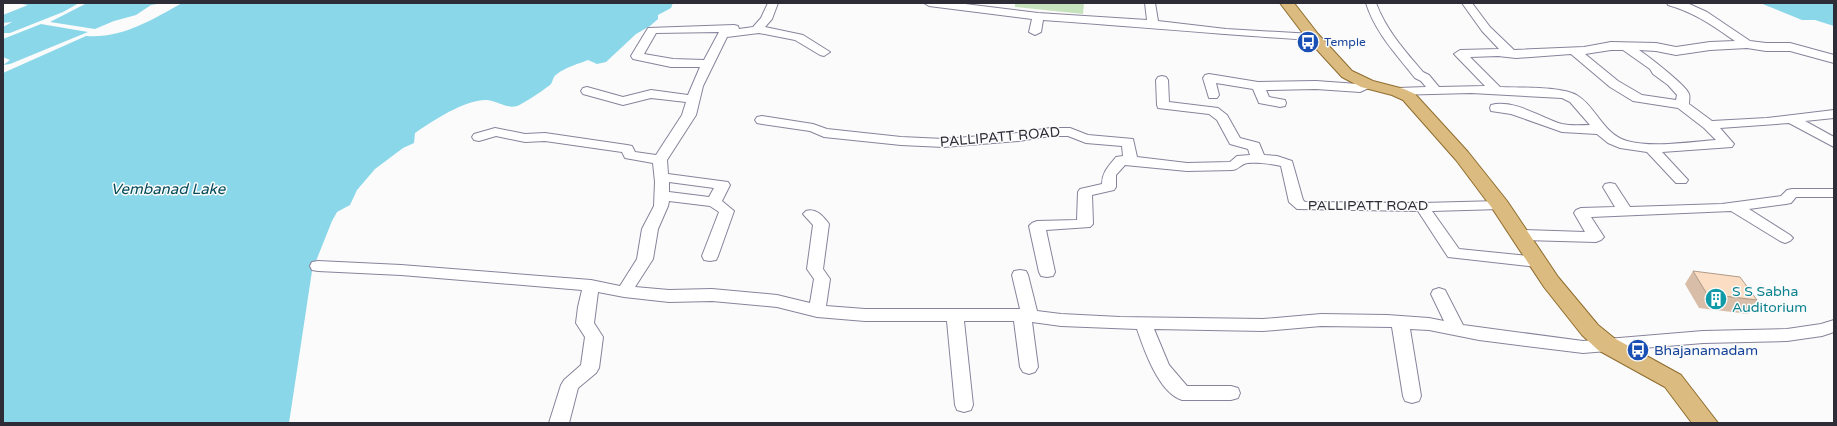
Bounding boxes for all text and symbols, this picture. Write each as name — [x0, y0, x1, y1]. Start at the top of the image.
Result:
bus stop icon: Temple — [1295, 29, 1321, 55]
place label: Temple — [1324, 35, 1366, 49]
street label: PALLIPATT ROAD — [939, 123, 1061, 151]
water label: Vembanad Lake — [111, 180, 227, 198]
street label: PALLIPATT ROAD — [1308, 197, 1428, 214]
place label: S S Sabha Auditorium — [1732, 283, 1807, 316]
building icon: S S Sabha Auditorium — [1703, 286, 1729, 312]
bus stop icon: Bhajanamadam — [1625, 337, 1651, 363]
place label: Bhajanamadam — [1654, 342, 1758, 359]

